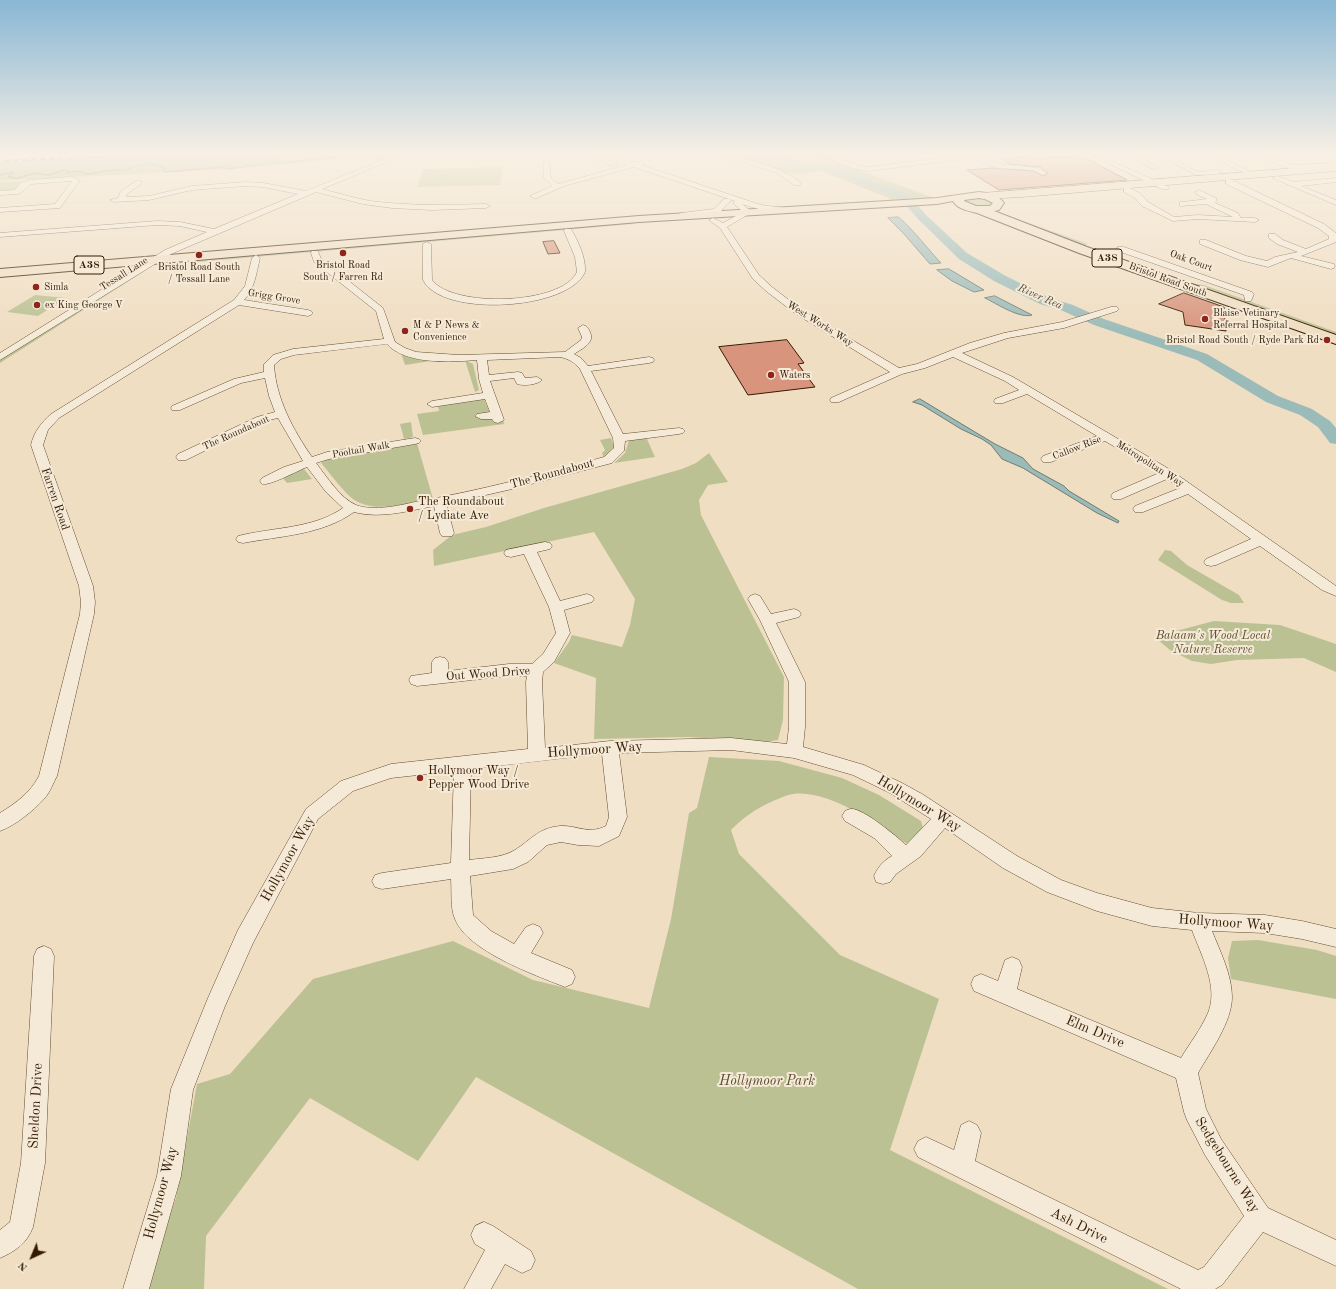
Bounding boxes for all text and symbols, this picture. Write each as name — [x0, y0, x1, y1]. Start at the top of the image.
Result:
marker: Bristol Road South / Farren Rd — [338, 248, 348, 258]
street label: Oak Court — [1168, 248, 1214, 274]
road number: A38 — [1092, 249, 1122, 267]
marker: Bristol Road South / Tessall Lane — [194, 250, 204, 260]
street label: Tessall Lane — [98, 254, 150, 294]
road number: A38 — [74, 256, 104, 274]
place label: Bristol Road South / Farren Rd — [303, 259, 383, 282]
street label: Bristol Road South — [1127, 260, 1209, 300]
place label: Bristol Road South / Tessall Lane — [158, 261, 240, 284]
place label: Simla — [44, 281, 68, 293]
water label: River Rea — [1016, 281, 1064, 313]
marker: Simla — [31, 282, 41, 292]
street label: Grigg Grove — [247, 287, 301, 307]
place label: ex King George V — [45, 299, 123, 311]
street label: West Works Way — [785, 299, 855, 349]
marker: ex King George V — [32, 300, 42, 310]
place label: Blaise Vetinary Referral Hospital — [1213, 307, 1287, 330]
marker: Blaise Vetinary Referral Hospital — [1200, 314, 1210, 324]
place label: M & P News & Convenience — [413, 319, 479, 342]
marker: M & P News & Convenience — [400, 326, 410, 336]
place label: Bristol Road South / Ryde Park Rd — [1166, 334, 1319, 346]
marker: Bristol Road South / Ryde Park Rd — [1322, 335, 1332, 345]
place label: Waters — [779, 369, 810, 381]
marker: Waters — [766, 370, 776, 380]
street label: The Roundabout — [201, 413, 271, 453]
street label: Callow Rise — [1051, 433, 1103, 463]
street label: Metropolitan Way — [1114, 438, 1186, 490]
street label: Pooltail Walk — [331, 439, 391, 461]
street label: The Roundabout — [508, 456, 596, 492]
street label: Farren Road — [38, 466, 72, 532]
place label: The Roundabout / Lydiate Ave — [418, 495, 504, 523]
marker: The Roundabout / Lydiate Ave — [405, 504, 415, 514]
park label: Balaam's Wood Local Nature Reserve — [1156, 629, 1270, 657]
street label: Out Wood Drive — [445, 664, 531, 684]
street label: Hollymoor Way — [547, 738, 643, 762]
place label: Hollymoor Way / Pepper Wood Drive — [428, 764, 529, 792]
street label: Hollymoor Way — [874, 772, 964, 836]
marker: Hollymoor Way / Pepper Wood Drive — [415, 773, 425, 783]
street label: Hollymoor Way — [257, 813, 319, 905]
street label: Hollymoor Way — [1178, 911, 1274, 935]
street label: Elm Drive — [1063, 1012, 1127, 1052]
street label: Sheldon Drive — [25, 1063, 47, 1149]
park label: Hollymoor Park — [719, 1073, 815, 1089]
street label: Sedgebourne Way — [1191, 1114, 1263, 1216]
street label: Hollymoor Way — [141, 1145, 181, 1241]
street label: Ash Drive — [1048, 1204, 1110, 1248]
north arrow — [12, 1237, 52, 1277]
text: N — [16, 1259, 30, 1273]

